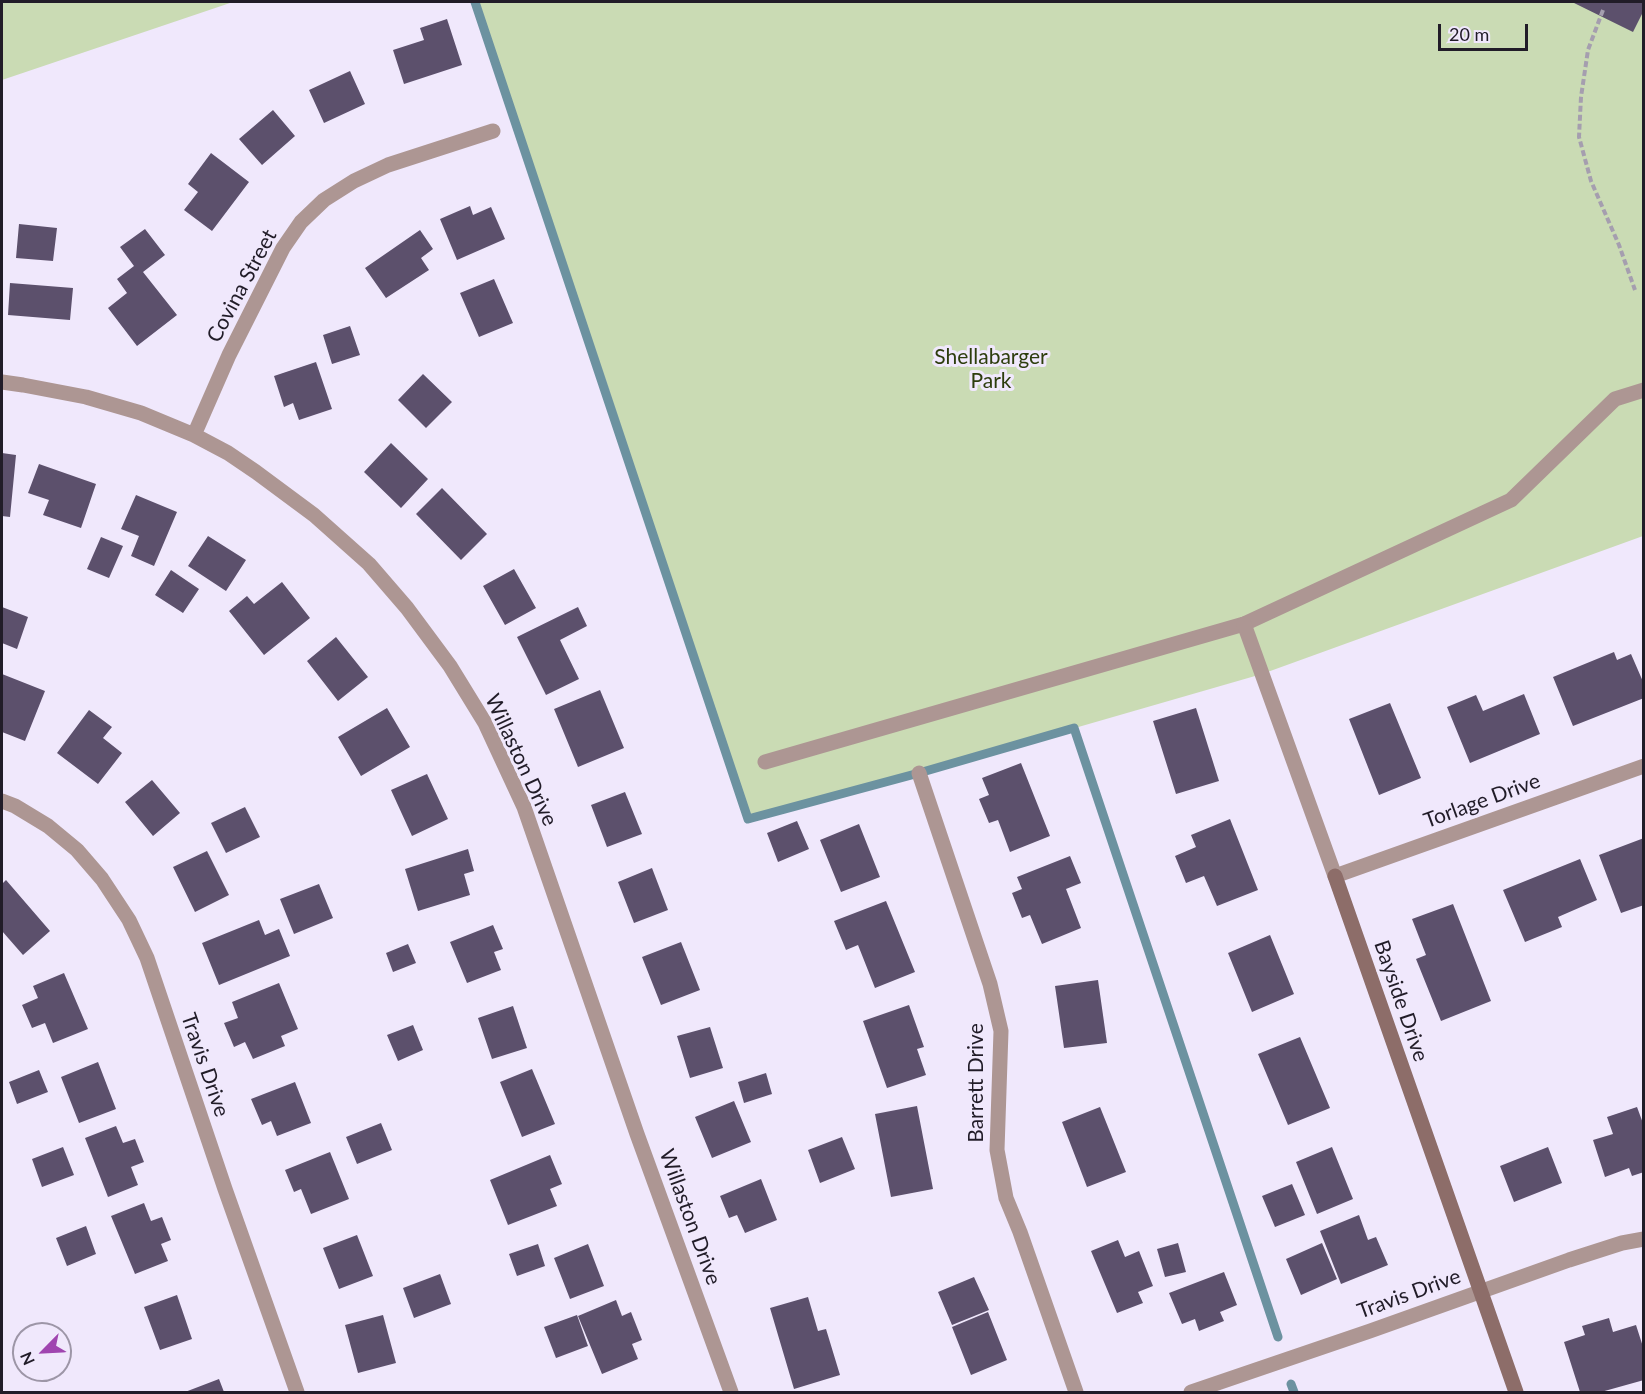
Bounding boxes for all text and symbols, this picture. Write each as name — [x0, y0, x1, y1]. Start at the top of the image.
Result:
scale bar — [1441, 12, 1531, 50]
text: 20 m — [1449, 23, 1489, 45]
street label: Covina Street — [202, 225, 282, 347]
park label: Shellabarger Park — [934, 344, 1048, 394]
street label: Willaston Drive — [479, 690, 563, 830]
street label: Torlage Drive — [1420, 768, 1544, 834]
street label: Bayside Drive — [1368, 937, 1434, 1065]
street label: Travis Drive — [175, 1010, 235, 1120]
street label: Barrett Drive — [963, 1023, 989, 1143]
street label: Willaston Drive — [654, 1146, 726, 1288]
street label: Travis Drive — [1354, 1264, 1464, 1324]
north arrow — [12, 1322, 72, 1382]
text: N — [16, 1349, 38, 1368]

